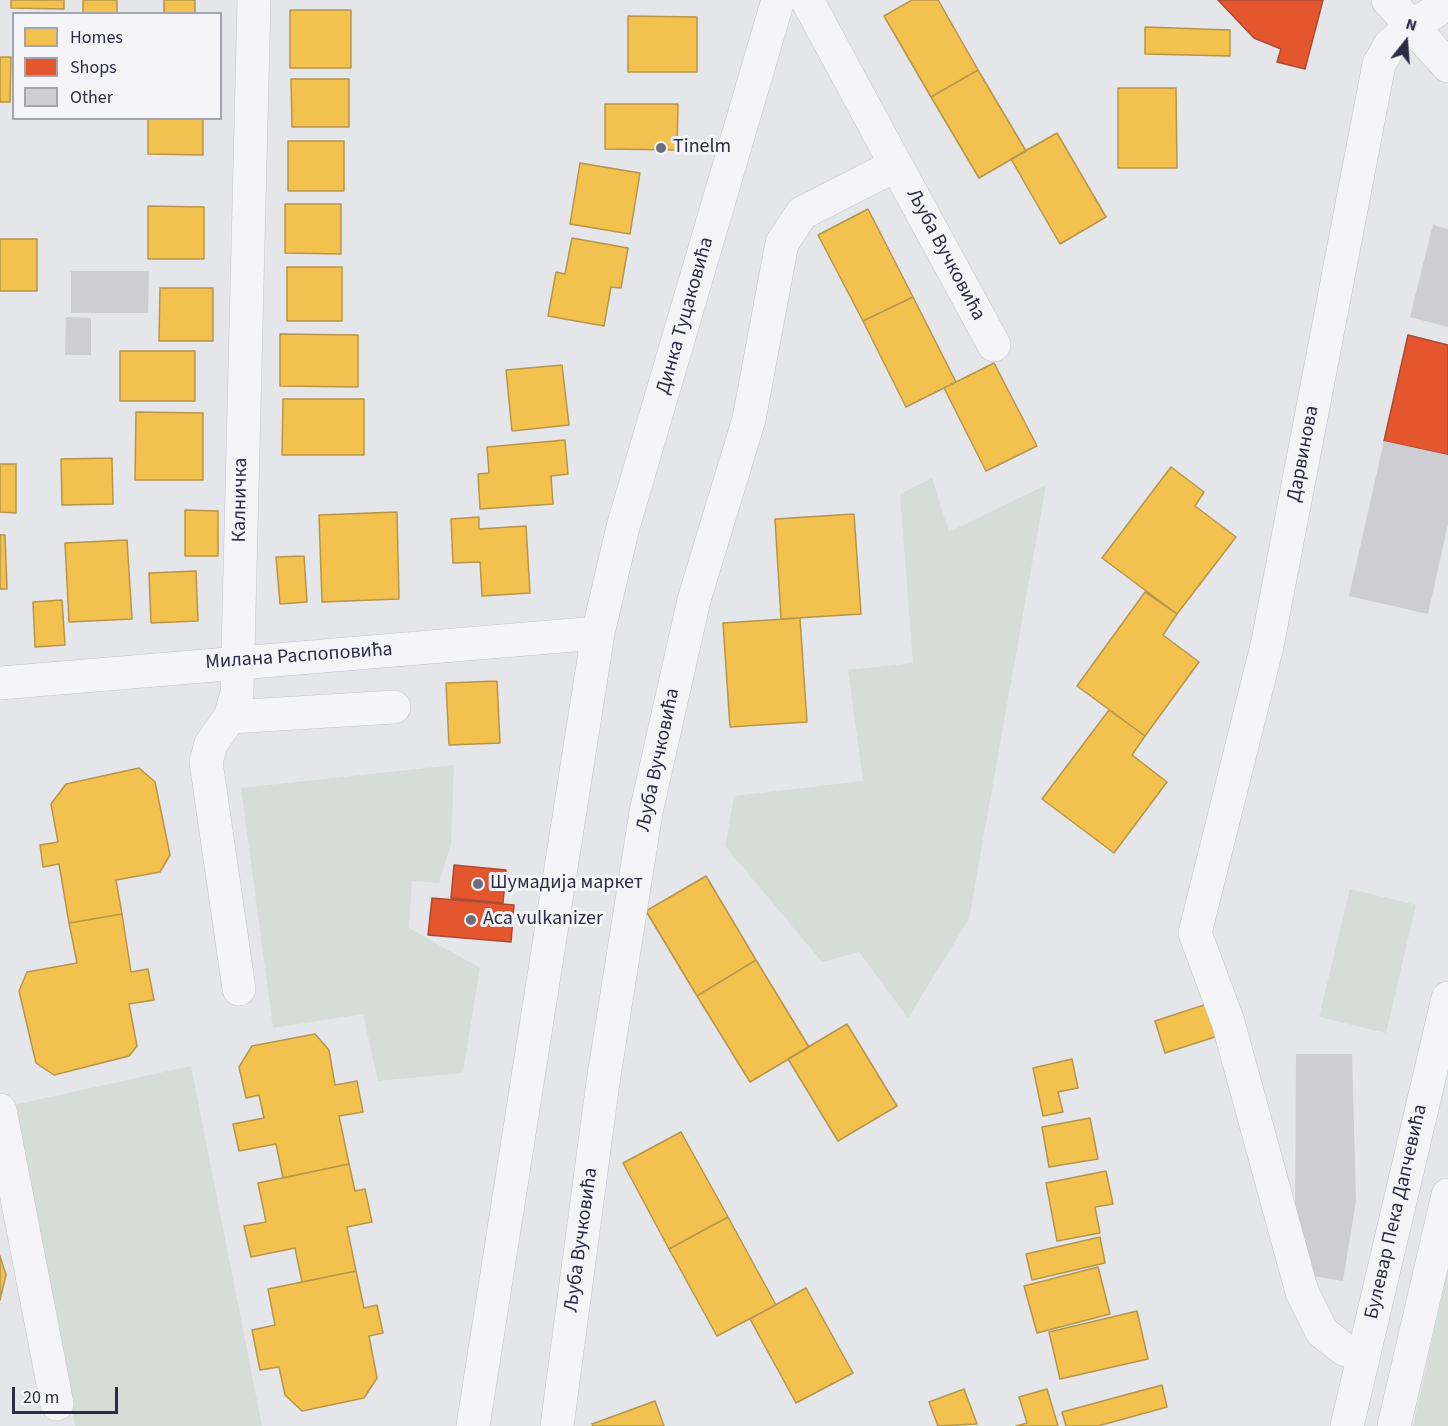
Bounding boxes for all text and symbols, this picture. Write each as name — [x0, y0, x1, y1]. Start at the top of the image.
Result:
legend — [12, 12, 222, 120]
north arrow — [1376, 12, 1436, 72]
text: N — [1403, 13, 1420, 37]
text: Homes — [70, 25, 123, 50]
text: Shops — [70, 55, 117, 80]
text: Other — [70, 85, 113, 110]
place label: Tinelm — [673, 136, 731, 160]
marker: Tinelm — [654, 141, 668, 155]
street label: Љуба Вучковића — [900, 185, 990, 325]
street label: Динка Туцаковића — [652, 235, 720, 397]
street label: Дарвинова — [1283, 404, 1325, 504]
street label: Калничка — [228, 457, 254, 543]
street label: Милана Распоповића — [205, 638, 393, 676]
street label: Љуба Вучковића — [632, 686, 686, 834]
place label: Шумадија маркет — [490, 872, 643, 896]
marker: Шумадија маркет — [471, 877, 485, 891]
place label: Aca vulkanizer — [483, 908, 603, 932]
marker: Aca vulkanizer — [464, 913, 478, 927]
street label: Булевар Пека Дапчевића — [1361, 1102, 1433, 1322]
street label: Љуба Вучковића — [560, 1166, 604, 1314]
scale bar — [15, 1375, 122, 1413]
text: 20 m — [23, 1385, 59, 1410]

